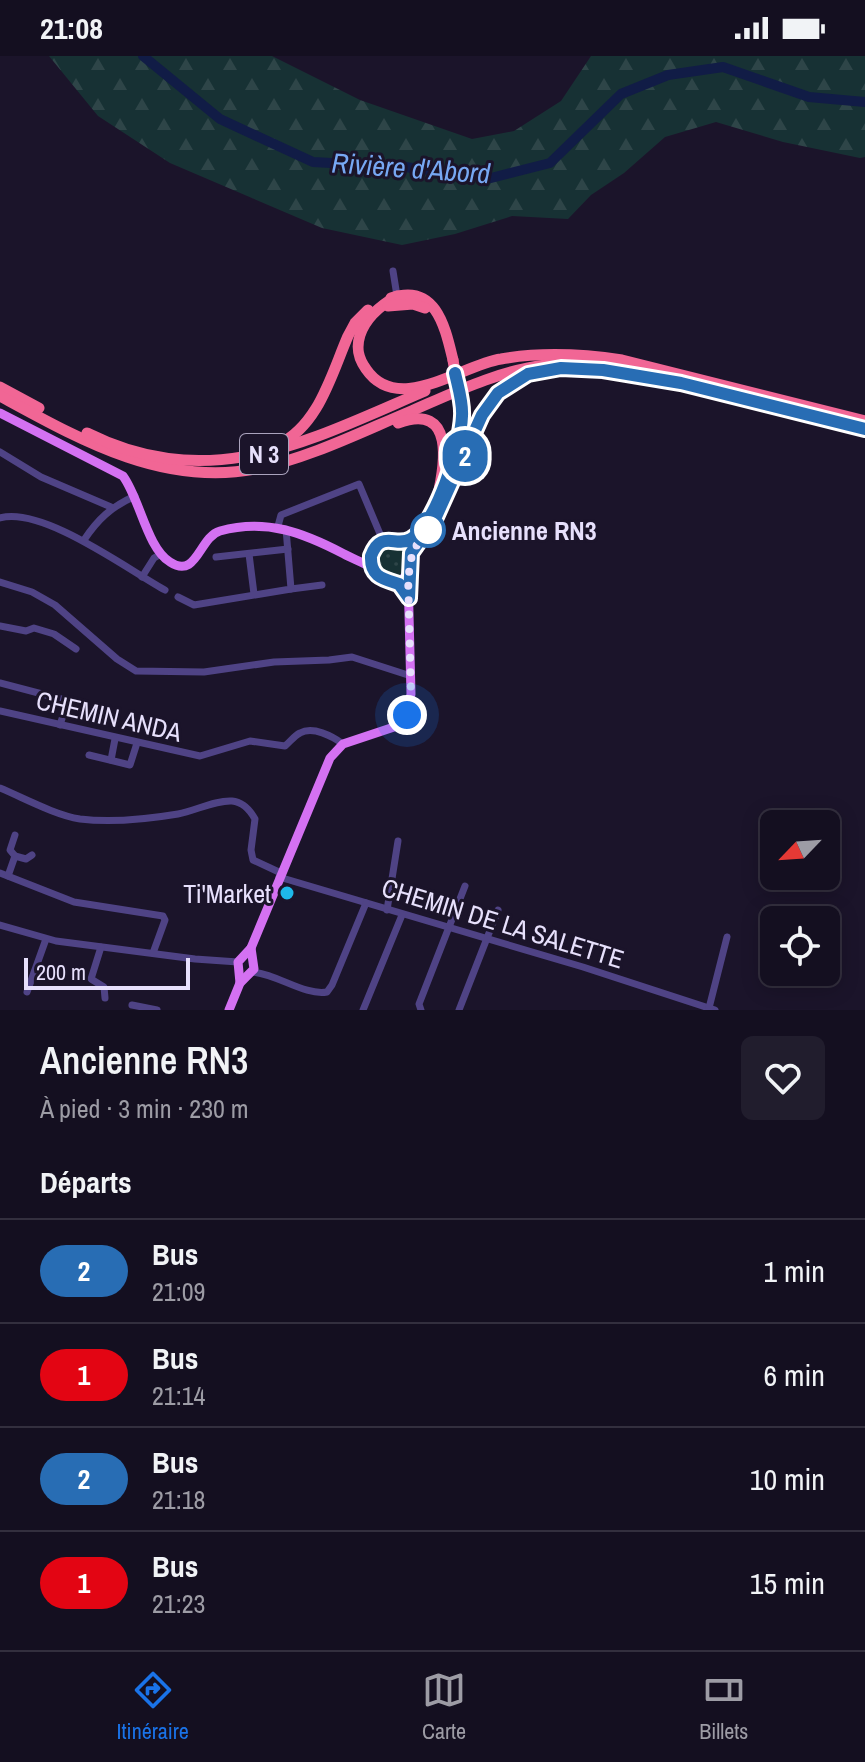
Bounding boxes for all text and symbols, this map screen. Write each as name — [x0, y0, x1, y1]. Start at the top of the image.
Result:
text: 21:08 — [40, 8, 103, 48]
water label: Rivière d'Abord — [330, 144, 492, 193]
line badge: 2 — [439, 430, 491, 482]
road number: N 3 — [240, 434, 288, 474]
text: 2 — [459, 437, 471, 475]
marker: Ancienne RN3 — [411, 513, 445, 547]
place label: Ancienne RN3 — [452, 513, 597, 548]
street label: CHEMIN ANDA — [33, 682, 186, 750]
your location — [387, 695, 427, 735]
north arrow — [760, 810, 840, 890]
map controls — [760, 810, 840, 986]
street label: CHEMIN DE LA SALETTE — [378, 870, 628, 976]
place label: Ti'Market — [183, 876, 271, 911]
marker: Ti'Market — [278, 884, 296, 902]
button: locate — [760, 906, 840, 986]
scale bar — [24, 954, 190, 990]
text: 200 m — [36, 957, 86, 987]
text: Ancienne RN3 — [40, 1035, 248, 1086]
button: heart — [741, 1036, 825, 1120]
text: À pied · 3 min · 230 m — [40, 1091, 249, 1126]
text: Départs — [40, 1162, 132, 1202]
text: Bus — [152, 1234, 198, 1274]
text: 1 min — [763, 1251, 825, 1291]
text: 2 — [78, 1252, 90, 1290]
text: 21:09 — [152, 1274, 205, 1309]
text: Bus — [152, 1338, 198, 1378]
text: 6 min — [763, 1355, 825, 1395]
text: 1 — [78, 1356, 90, 1394]
text: 21:14 — [152, 1378, 205, 1413]
text: Bus — [152, 1442, 198, 1482]
text: 10 min — [750, 1459, 825, 1499]
text: 2 — [78, 1460, 90, 1498]
text: 21:18 — [152, 1482, 205, 1517]
text: Bus — [152, 1546, 198, 1586]
text: 15 min — [750, 1563, 825, 1603]
text: 1 — [78, 1564, 90, 1602]
text: 21:23 — [152, 1586, 205, 1621]
tab: Itinéraire — [117, 1668, 189, 1746]
tab: Carte — [422, 1668, 466, 1746]
tab: Billets — [699, 1668, 748, 1746]

